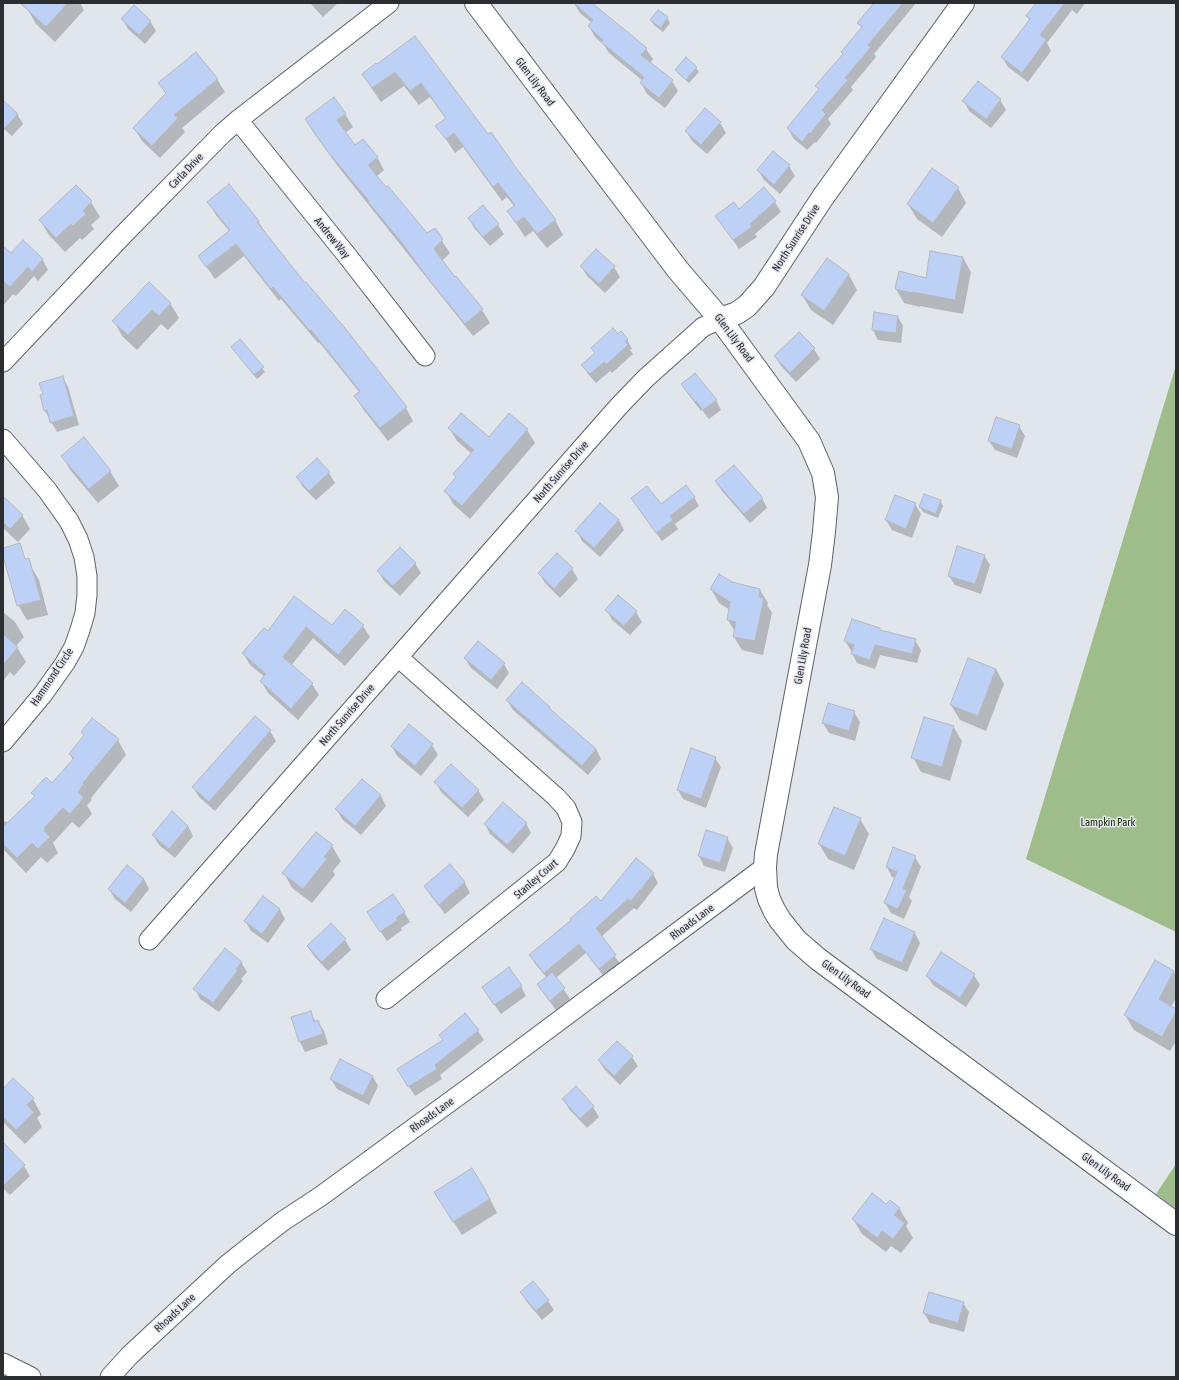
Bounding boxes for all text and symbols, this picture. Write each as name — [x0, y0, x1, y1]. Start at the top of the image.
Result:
street label: Glen Lily Road — [513, 55, 557, 109]
street label: Carla Drive — [166, 151, 206, 191]
street label: North Sunrise Drive — [769, 202, 823, 274]
street label: Andrew Way — [311, 215, 353, 261]
street label: Glen Lily Road — [712, 311, 756, 365]
street label: North Sunrise Drive — [531, 438, 591, 506]
street label: Glen Lily Road — [792, 627, 814, 685]
street label: Hammond Circle — [28, 645, 76, 709]
street label: North Sunrise Drive — [317, 681, 377, 749]
park label: Lampkin Park — [1081, 816, 1135, 830]
street label: Stanley Court — [511, 856, 561, 902]
street label: Rhoads Lane — [667, 901, 717, 943]
street label: Glen Lily Road — [819, 957, 873, 1001]
street label: Rhoads Lane — [407, 1095, 457, 1135]
street label: Glen Lily Road — [1079, 1150, 1133, 1194]
street label: Rhoads Lane — [152, 1291, 198, 1335]

